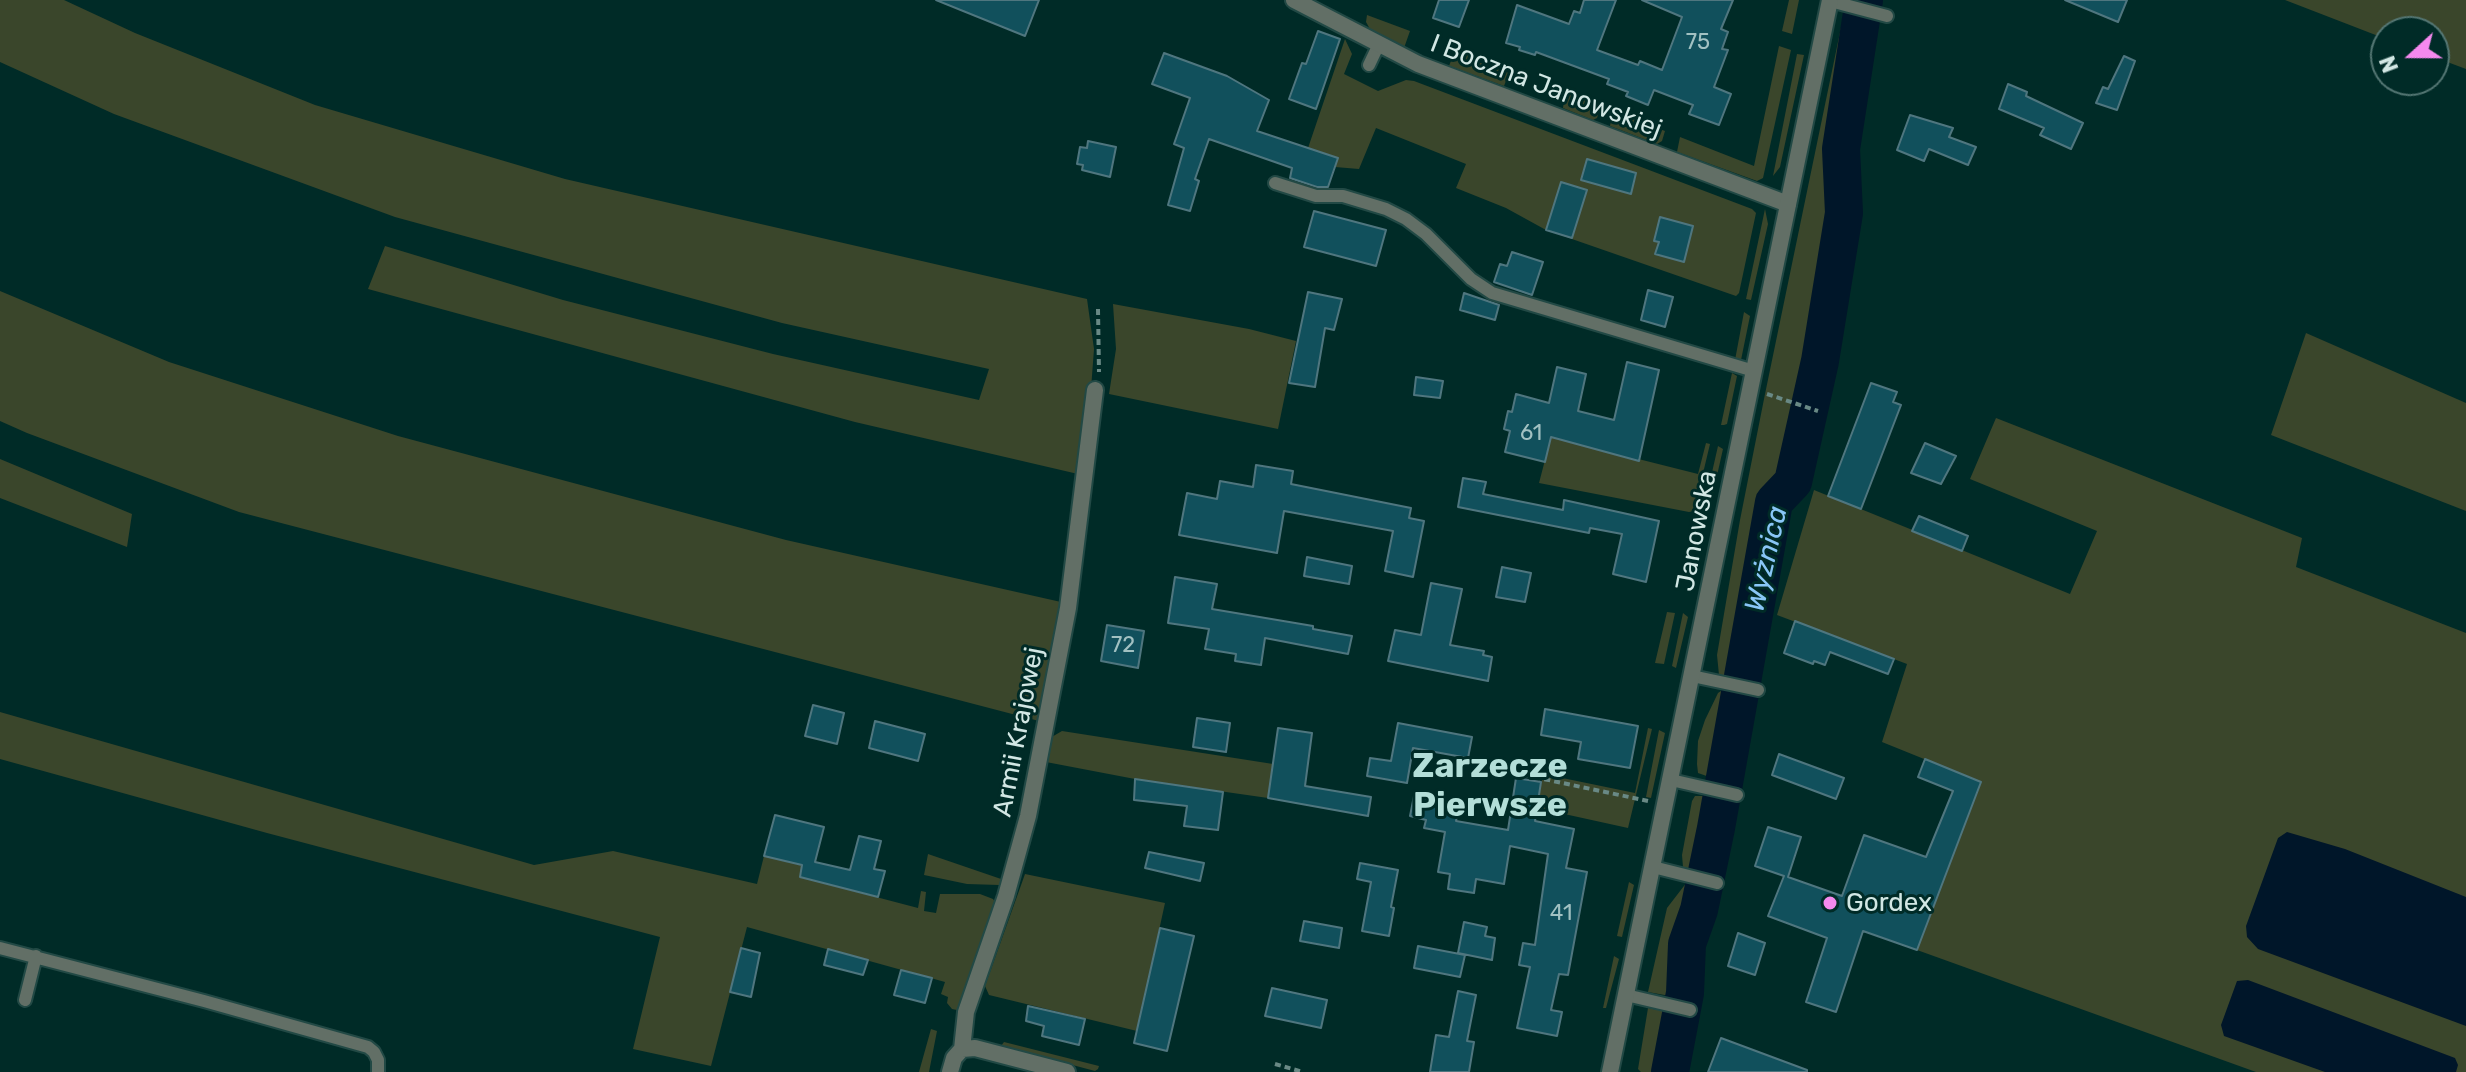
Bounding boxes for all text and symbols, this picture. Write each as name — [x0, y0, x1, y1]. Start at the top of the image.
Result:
north arrow — [2370, 16, 2450, 96]
street label: I Boczna Janowskiej — [1426, 28, 1666, 146]
house number: 75 — [1686, 30, 1710, 56]
text: N — [2374, 52, 2404, 76]
house number: 61 — [1520, 421, 1542, 447]
street label: Janowska — [1670, 468, 1724, 594]
water label: Wyżnica — [1739, 503, 1795, 615]
house number: 72 — [1111, 633, 1135, 659]
street label: Armii Krajowej — [987, 645, 1051, 819]
district label: Zarzecze Pierwsze — [1412, 747, 1568, 826]
place label: Gordex — [1846, 887, 1932, 919]
marker: Gordex — [1821, 894, 1839, 912]
house number: 41 — [1550, 901, 1572, 927]

